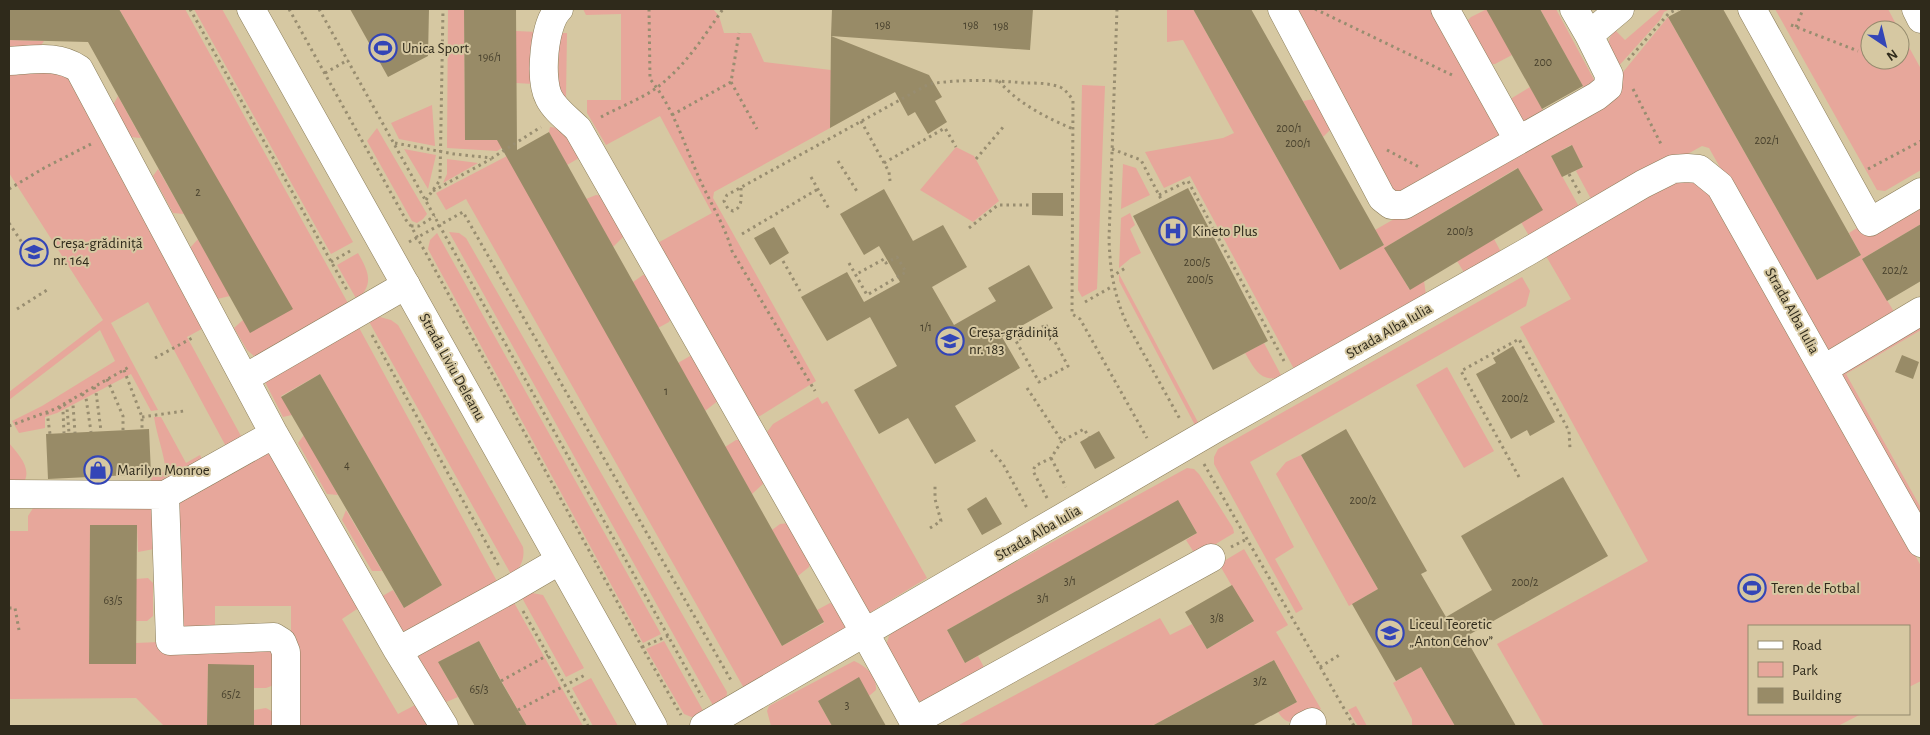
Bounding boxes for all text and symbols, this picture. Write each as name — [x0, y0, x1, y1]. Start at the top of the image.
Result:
house number: 198 — [875, 19, 891, 31]
house number: 198 — [963, 19, 979, 31]
house number: 198 — [993, 20, 1009, 32]
north arrow — [1860, 20, 1910, 70]
sports icon: Unica Sport — [368, 33, 398, 63]
place label: Unica Sport — [402, 41, 469, 56]
text: N — [1884, 46, 1900, 63]
house number: 196/1 — [479, 51, 501, 63]
house number: 200 — [1534, 56, 1552, 68]
house number: 200/1 — [1276, 122, 1302, 134]
house number: 202/1 — [1755, 134, 1779, 146]
house number: 200/1 — [1285, 137, 1311, 149]
house number: 2 — [195, 186, 201, 198]
hospital icon: Kineto Plus — [1158, 216, 1188, 246]
place label: Kineto Plus — [1192, 224, 1258, 239]
house number: 200/3 — [1447, 225, 1473, 237]
place label: Creșa-grădiniță nr. 164 — [53, 236, 143, 268]
school or university icon: Creșa-grădiniță nr. 164 — [19, 237, 49, 267]
house number: 200/5 — [1184, 256, 1210, 268]
house number: 202/2 — [1882, 264, 1909, 276]
street label: Strada Alba Iulia — [1762, 265, 1822, 357]
house number: 200/5 — [1187, 273, 1213, 285]
street label: Strada Alba Iulia — [1344, 300, 1434, 361]
street label: Strada Liviu Deleanu — [416, 311, 488, 423]
house number: 1/1 — [920, 321, 932, 333]
place label: Creșa-grădiniță nr. 183 — [969, 325, 1059, 357]
school or university icon: Creșa-grădiniță nr. 183 — [935, 326, 965, 356]
house number: 1 — [664, 385, 668, 397]
house number: 200/2 — [1501, 392, 1529, 404]
shop icon: Marilyn Monroe — [83, 455, 113, 485]
house number: 4 — [344, 459, 350, 471]
place label: Marilyn Monroe — [117, 463, 210, 478]
house number: 200/2 — [1349, 494, 1377, 506]
street label: Strada Alba Iulia — [993, 502, 1083, 563]
sports icon: Teren de Fotbal — [1737, 573, 1767, 603]
house number: 3/1 — [1064, 575, 1076, 587]
house number: 200/2 — [1511, 576, 1539, 588]
place label: Teren de Fotbal — [1771, 581, 1860, 596]
house number: 3/1 — [1037, 592, 1049, 604]
house number: 63/5 — [103, 594, 123, 606]
house number: 3/8 — [1210, 612, 1224, 624]
place label: Liceul Teoretic „Anton Cehov” — [1409, 617, 1493, 649]
school or university icon: Liceul Teoretic „Anton Cehov” — [1375, 618, 1405, 648]
legend — [1748, 625, 1910, 715]
text: Road — [1792, 638, 1822, 653]
text: Park — [1792, 663, 1818, 678]
house number: 3/2 — [1253, 675, 1267, 687]
house number: 65/3 — [469, 683, 489, 695]
house number: 65/2 — [221, 688, 241, 700]
text: Building — [1792, 688, 1842, 703]
house number: 3 — [845, 699, 850, 711]

